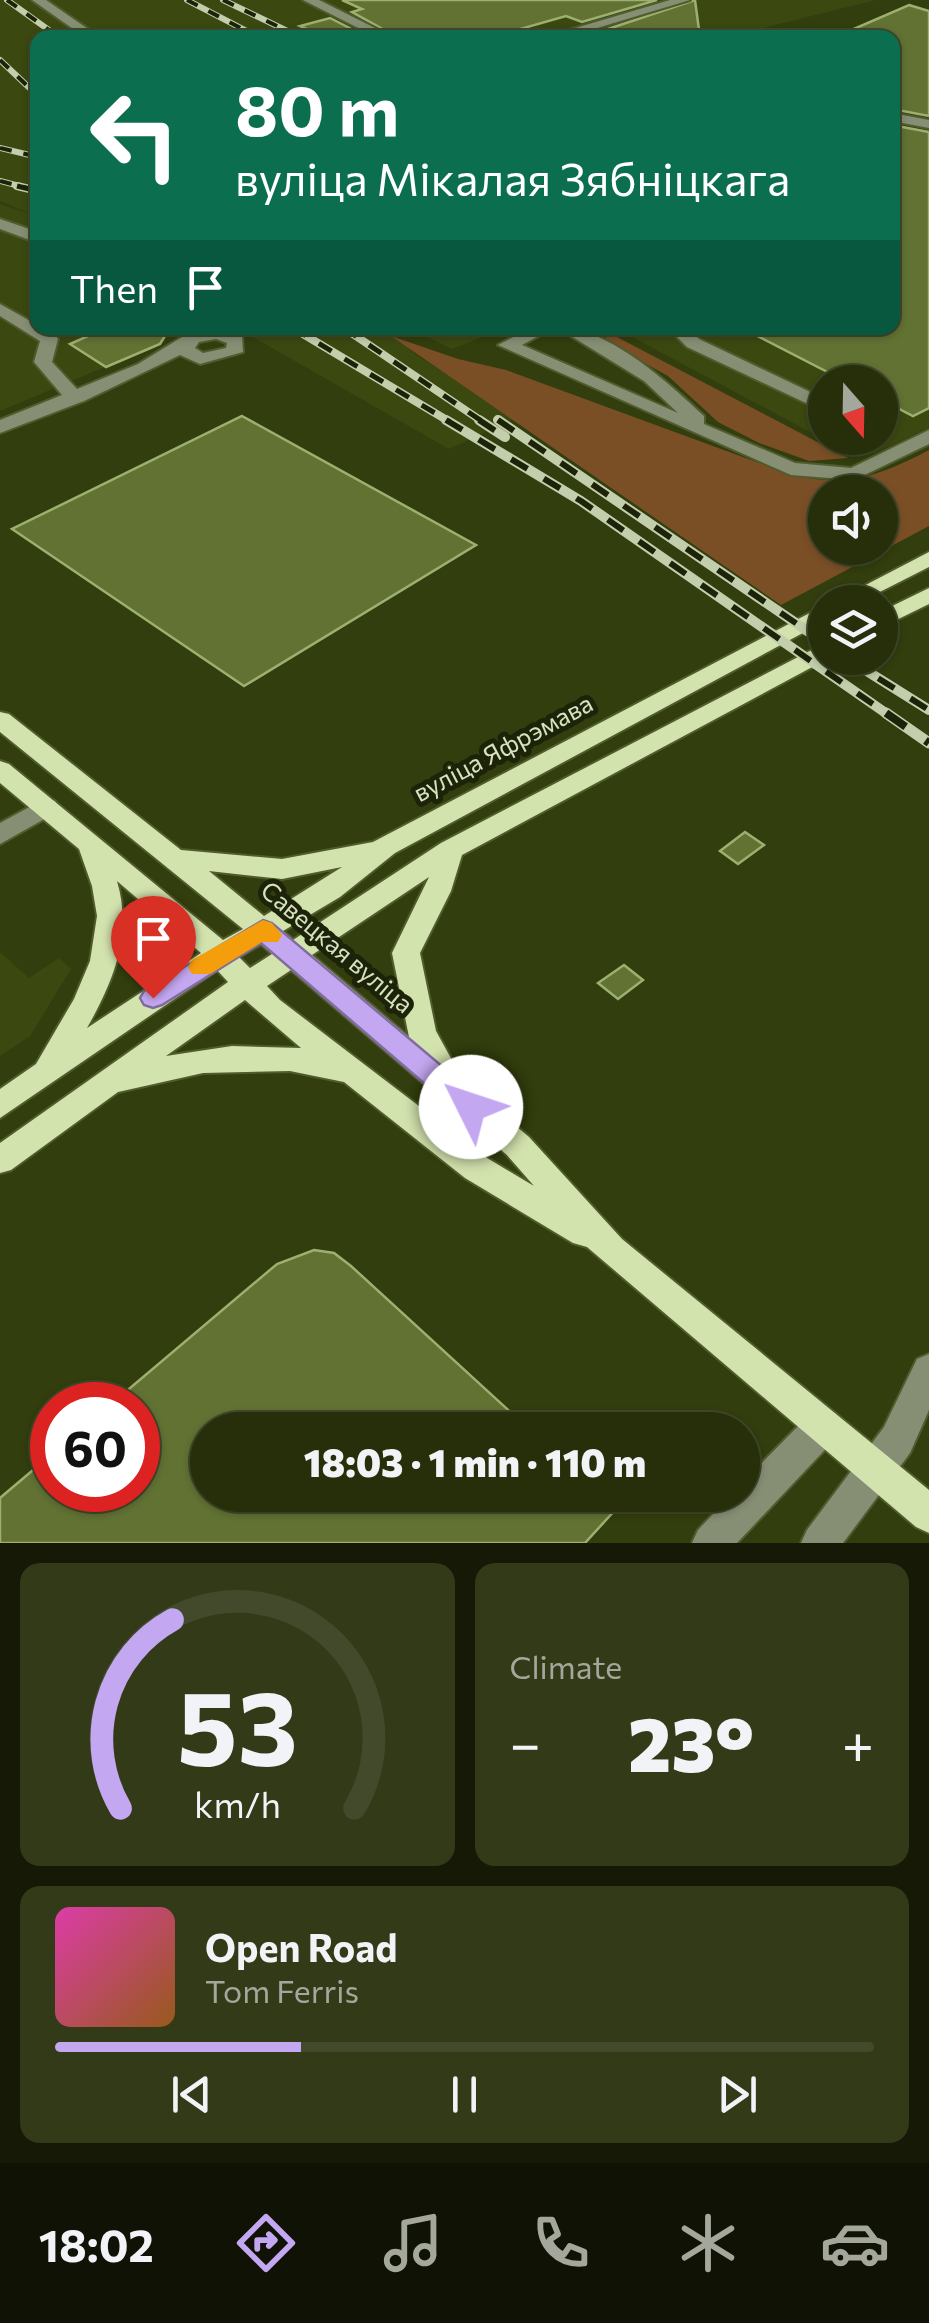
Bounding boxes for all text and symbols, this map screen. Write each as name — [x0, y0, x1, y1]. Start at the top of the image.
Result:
text: 80 m — [235, 65, 399, 150]
icon: left — [70, 70, 200, 200]
text: вуліца Мікалая Зябніцкага — [235, 150, 790, 205]
icon: arrive — [178, 260, 233, 315]
text: Then — [70, 264, 158, 311]
north arrow — [808, 365, 898, 455]
map controls — [808, 365, 898, 675]
button: sound — [808, 475, 898, 565]
button: layers — [808, 585, 898, 675]
street label: вуліца Яфрэмава — [408, 687, 597, 807]
street label: Савецкая вуліца — [256, 874, 420, 1018]
pin — [111, 896, 196, 999]
icon: arrive — [126, 911, 181, 966]
position arrow — [419, 1055, 523, 1159]
speed limit sign: 60 — [30, 1382, 160, 1512]
text: 18:03 · 1 min · 110 m — [304, 1438, 646, 1485]
text: Climate — [510, 1646, 622, 1686]
text: 53 — [177, 1660, 298, 1787]
text: 23° — [628, 1696, 754, 1787]
text: − — [510, 1708, 541, 1775]
text: + — [842, 1708, 874, 1775]
text: km/h — [194, 1782, 281, 1825]
text: Open Road — [205, 1923, 398, 1970]
text: Tom Ferris — [205, 1970, 359, 2010]
icon: previous — [164, 2067, 219, 2122]
icon: pause — [437, 2067, 492, 2122]
icon: next — [710, 2067, 765, 2122]
icon: directions — [231, 2208, 301, 2278]
icon: music — [378, 2208, 448, 2278]
icon: phone — [526, 2208, 596, 2278]
icon: climate — [673, 2208, 743, 2278]
icon: car — [820, 2208, 890, 2278]
text: 18:02 — [39, 2216, 154, 2271]

